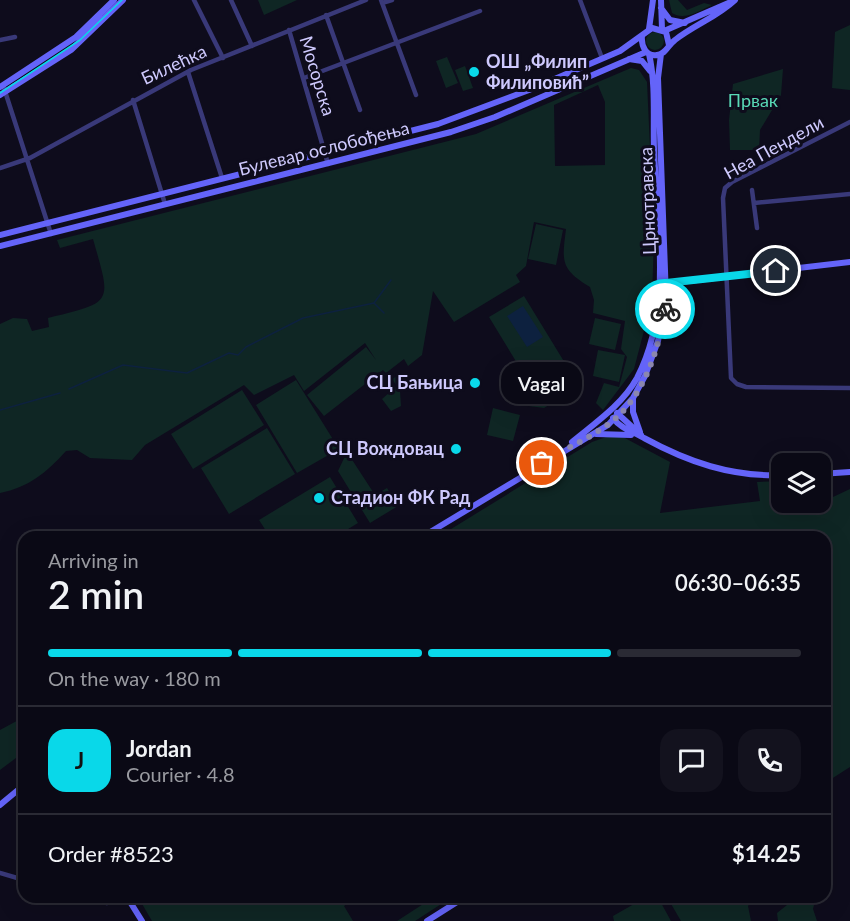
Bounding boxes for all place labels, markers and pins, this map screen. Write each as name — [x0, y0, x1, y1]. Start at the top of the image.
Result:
place label: ОШ „Филип Филиповић” — [486, 50, 589, 93]
marker: ОШ „Филип Филиповић” — [467, 65, 481, 79]
pin — [750, 245, 801, 296]
callout: Vagal — [502, 361, 582, 403]
place label: СЦ Бањица — [367, 371, 463, 393]
marker: СЦ Бањица — [468, 376, 482, 390]
place label: СЦ Вождовац — [326, 437, 444, 459]
pin — [516, 437, 567, 488]
marker: СЦ Вождовац — [449, 442, 463, 456]
place label: Стадион ФК Рад — [331, 486, 471, 508]
marker: Стадион ФК Рад — [312, 491, 326, 505]

